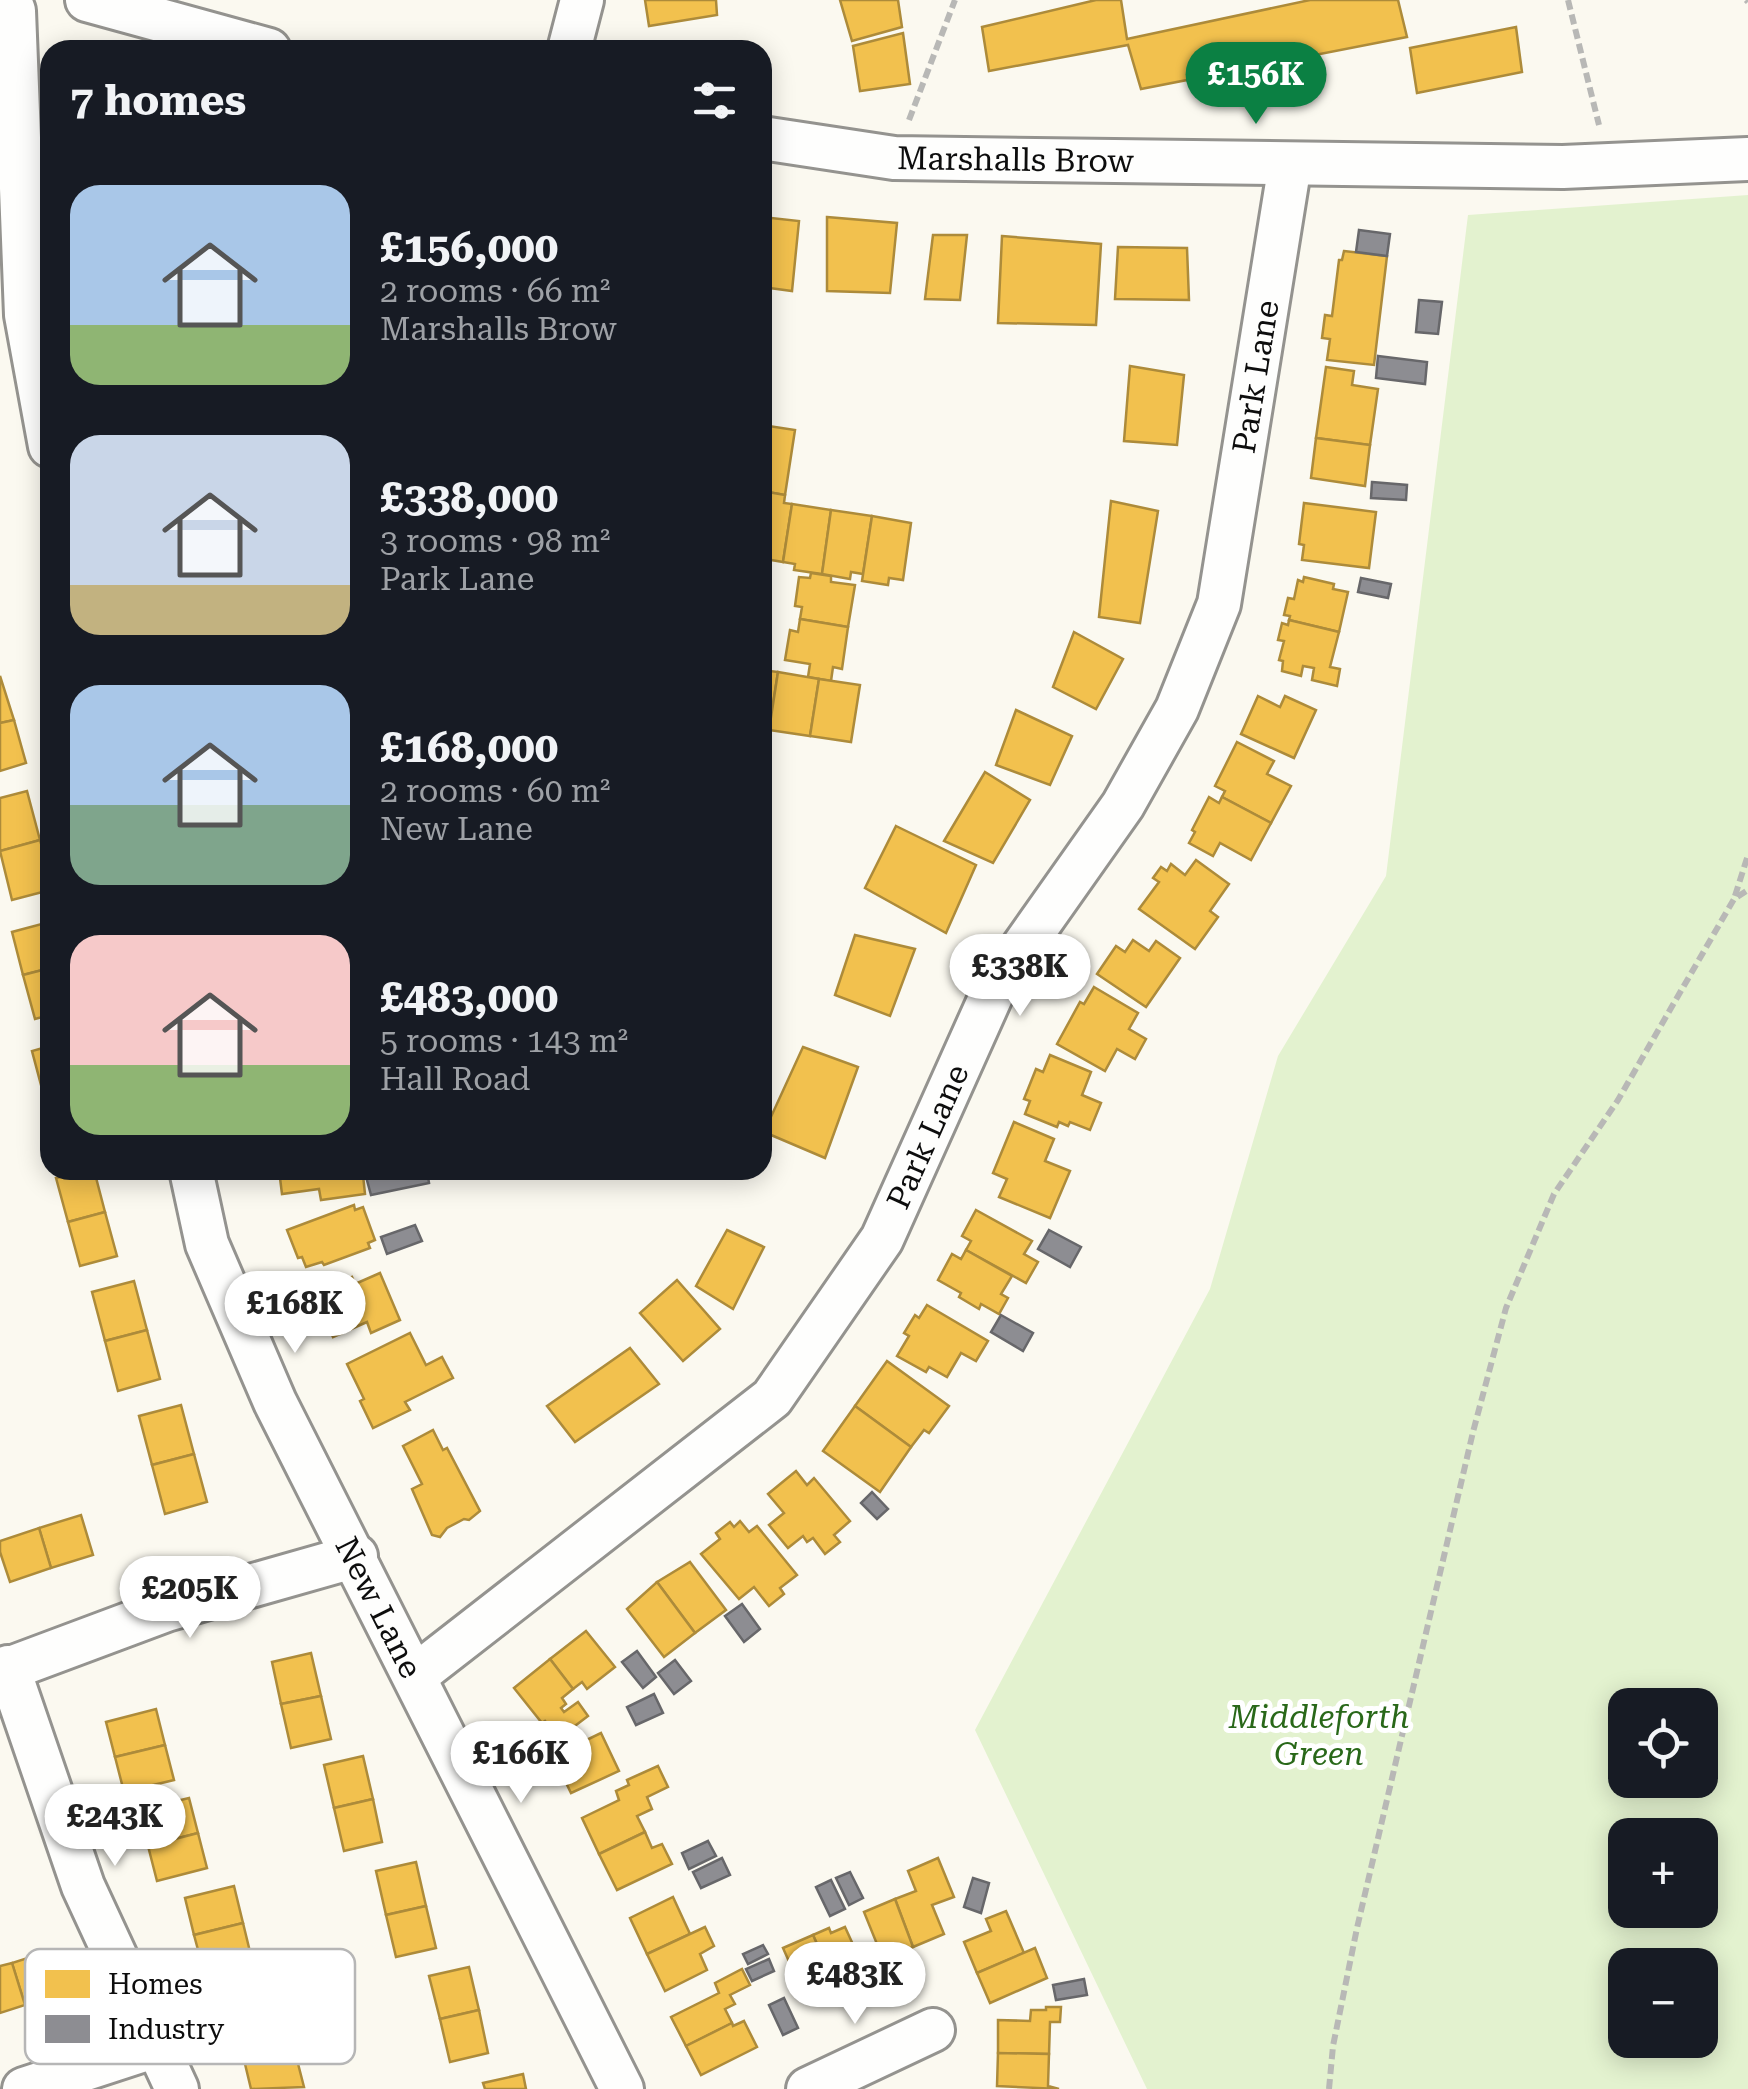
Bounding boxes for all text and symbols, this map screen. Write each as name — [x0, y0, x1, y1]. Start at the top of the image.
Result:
pin: £156K — [1186, 42, 1326, 127]
text: £156K — [1208, 55, 1304, 93]
icon: filters — [687, 73, 742, 128]
text: 7 homes — [70, 76, 246, 125]
street label: Marshalls Brow — [897, 139, 1135, 180]
text: £156,000 — [380, 223, 558, 272]
icon: home — [150, 225, 270, 345]
text: 2 rooms · 66 m² — [380, 272, 610, 310]
street label: Park Lane — [1225, 297, 1287, 456]
text: Marshalls Brow — [380, 310, 617, 348]
text: £338,000 — [380, 473, 558, 522]
icon: home — [150, 475, 270, 595]
text: 3 rooms · 98 m² — [380, 522, 610, 560]
text: Park Lane — [380, 560, 534, 598]
text: £168,000 — [380, 723, 558, 772]
icon: home — [150, 725, 270, 845]
text: 2 rooms · 60 m² — [380, 772, 610, 810]
text: New Lane — [380, 810, 533, 848]
pin: £338K — [950, 934, 1090, 1019]
text: £338K — [972, 947, 1068, 985]
text: £483,000 — [380, 973, 558, 1022]
icon: home — [150, 975, 270, 1095]
text: 5 rooms · 143 m² — [380, 1022, 628, 1060]
street label: Park Lane — [879, 1058, 977, 1215]
text: Hall Road — [380, 1060, 530, 1098]
pin: £168K — [225, 1271, 365, 1356]
text: £168K — [247, 1284, 343, 1322]
street label: New Lane — [327, 1531, 430, 1684]
pin: £205K — [120, 1556, 260, 1641]
text: £205K — [142, 1569, 238, 1607]
map controls — [1608, 1688, 1718, 2058]
button: locate — [1608, 1688, 1718, 1798]
park label: Middleforth Green — [1228, 1698, 1409, 1773]
pin: £166K — [451, 1721, 591, 1806]
text: £166K — [473, 1734, 569, 1772]
pin: £243K — [45, 1784, 185, 1869]
text: £243K — [67, 1797, 163, 1835]
button: + — [1608, 1818, 1718, 1928]
pin: £483K — [785, 1942, 925, 2027]
button: − — [1608, 1948, 1718, 2058]
legend — [25, 1949, 355, 2064]
text: £483K — [807, 1955, 903, 1993]
text: Homes — [108, 1968, 202, 2001]
text: Industry — [108, 2013, 225, 2046]

